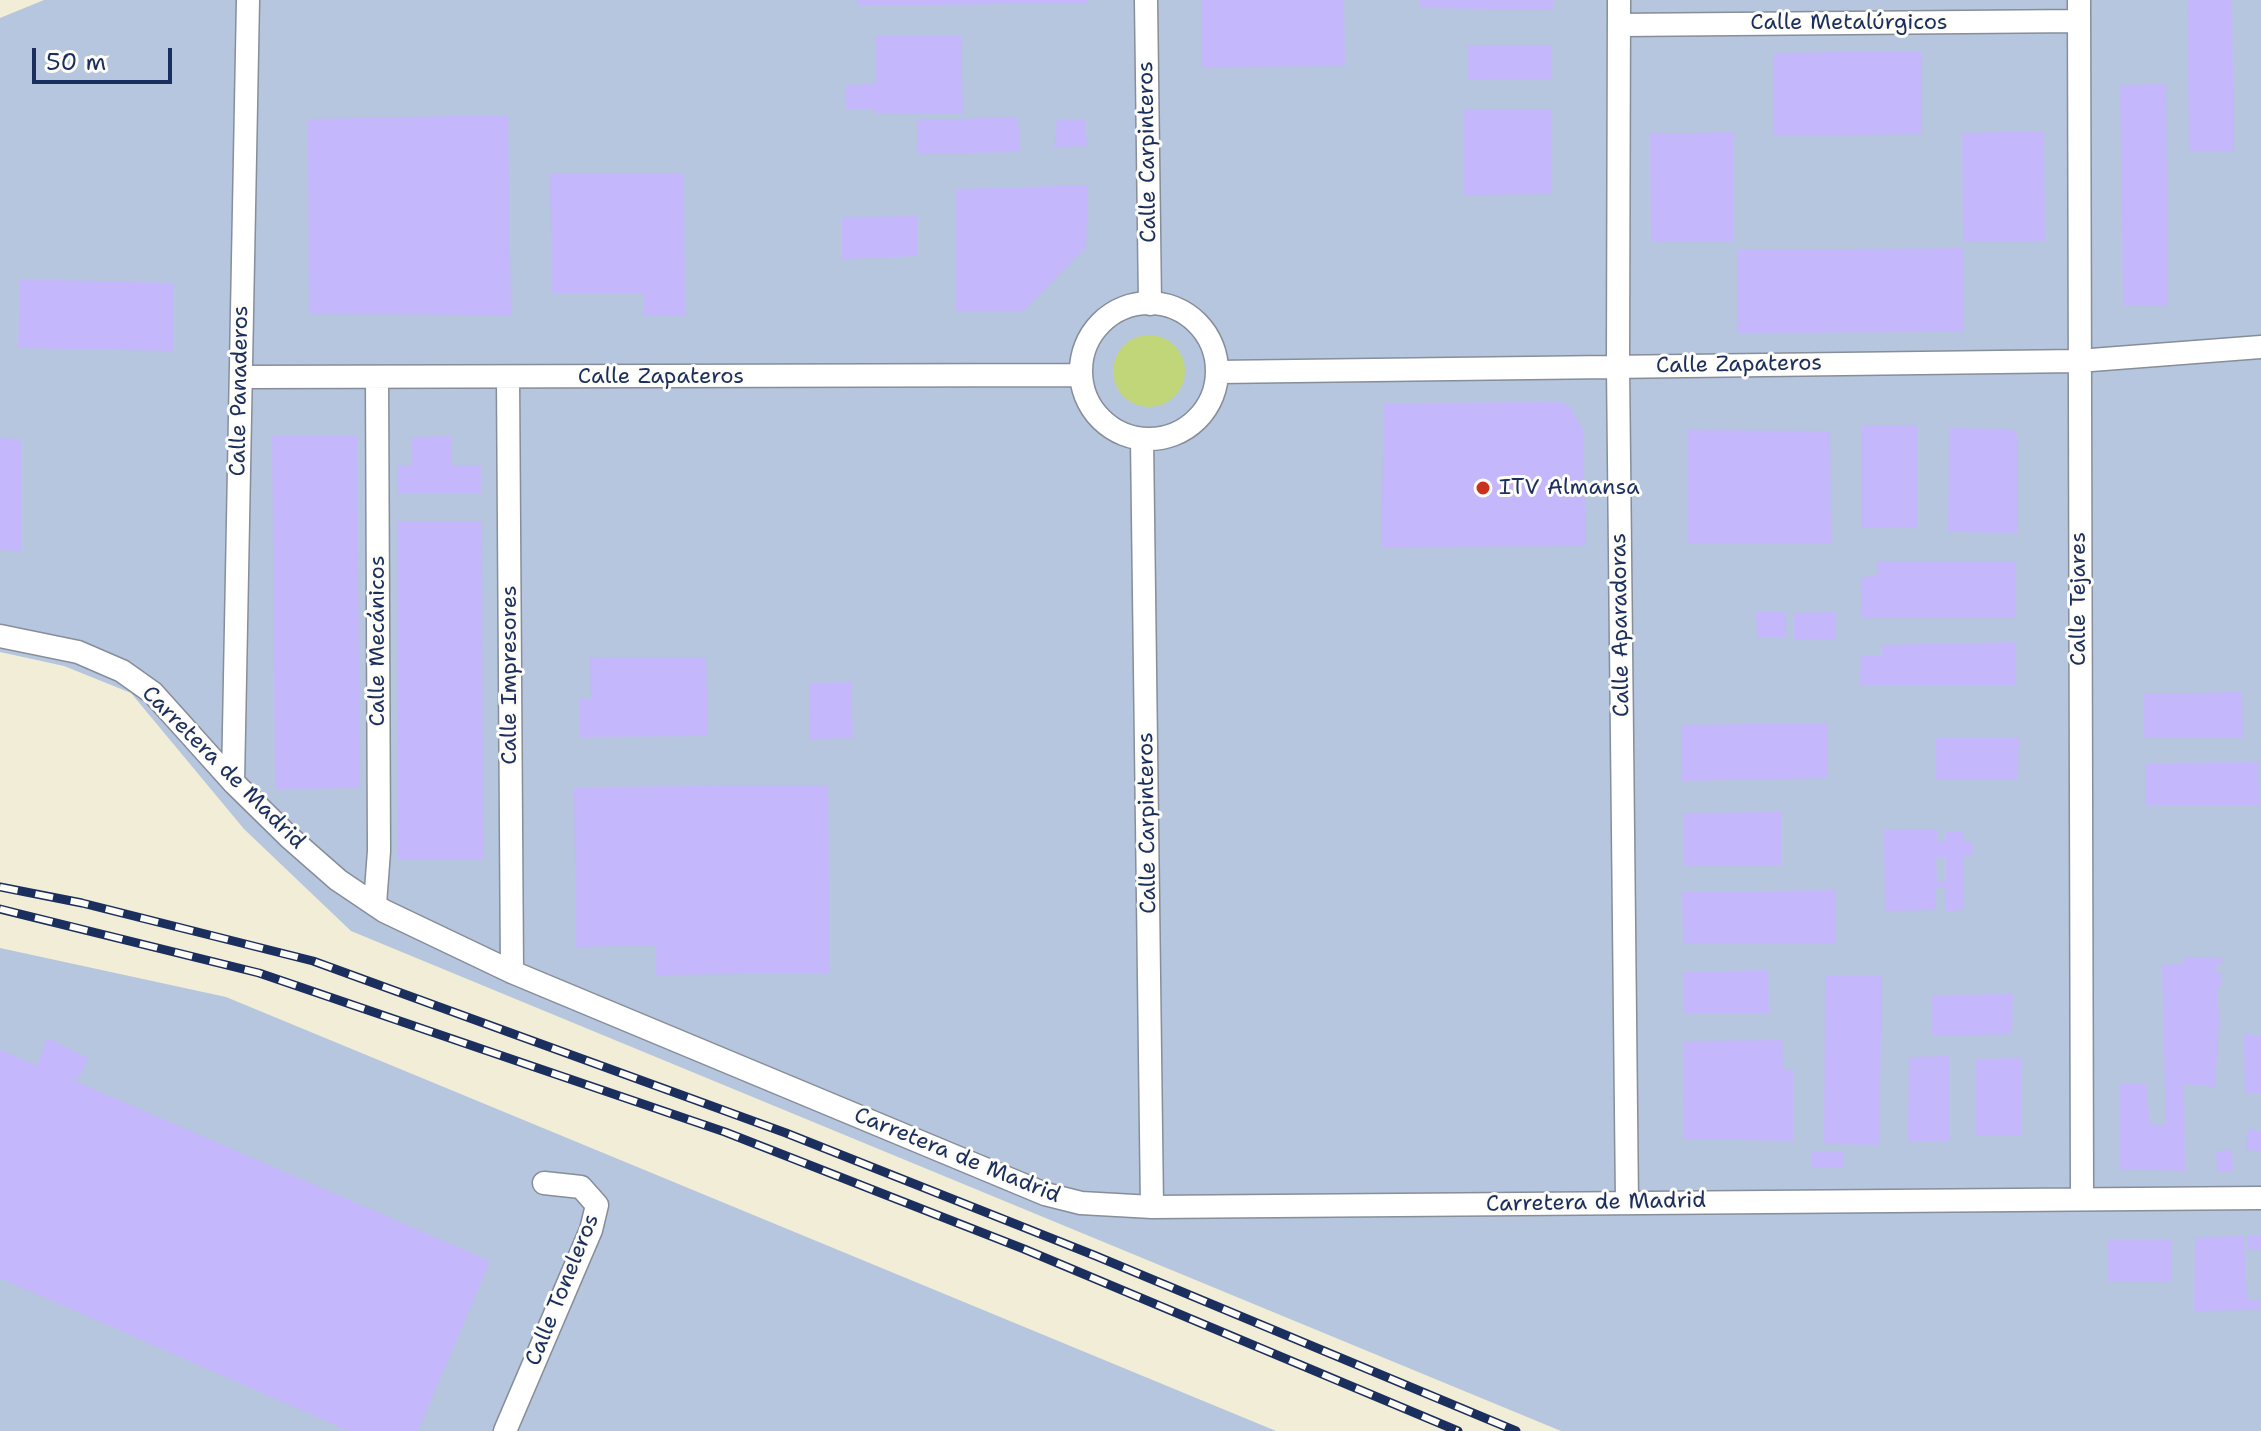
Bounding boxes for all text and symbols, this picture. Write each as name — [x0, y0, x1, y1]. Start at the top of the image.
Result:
street label: Calle Metalúrgicos — [1750, 10, 1948, 36]
scale bar — [36, 32, 176, 82]
text: 50 m — [46, 46, 106, 78]
street label: Calle Carpinteros — [1133, 61, 1163, 243]
street label: Calle Panaderos — [225, 305, 255, 477]
street label: Calle Zapateros — [1656, 350, 1822, 380]
street label: Calle Zapateros — [578, 364, 744, 390]
place label: ITV Almansa — [1499, 475, 1640, 501]
marker: ITV Almansa — [1474, 479, 1492, 497]
street label: Calle Tejares — [2066, 532, 2092, 666]
street label: Calle Aparadoras — [1606, 533, 1636, 717]
street label: Calle Mecánicos — [365, 555, 391, 727]
street label: Calle Impresores — [497, 585, 523, 765]
street label: Carretera de Madrid — [136, 681, 310, 855]
street label: Calle Carpinteros — [1133, 732, 1163, 914]
street label: Carretera de Madrid — [850, 1102, 1064, 1210]
street label: Carretera de Madrid — [1486, 1188, 1706, 1218]
street label: Calle Toneleros — [521, 1210, 605, 1370]

